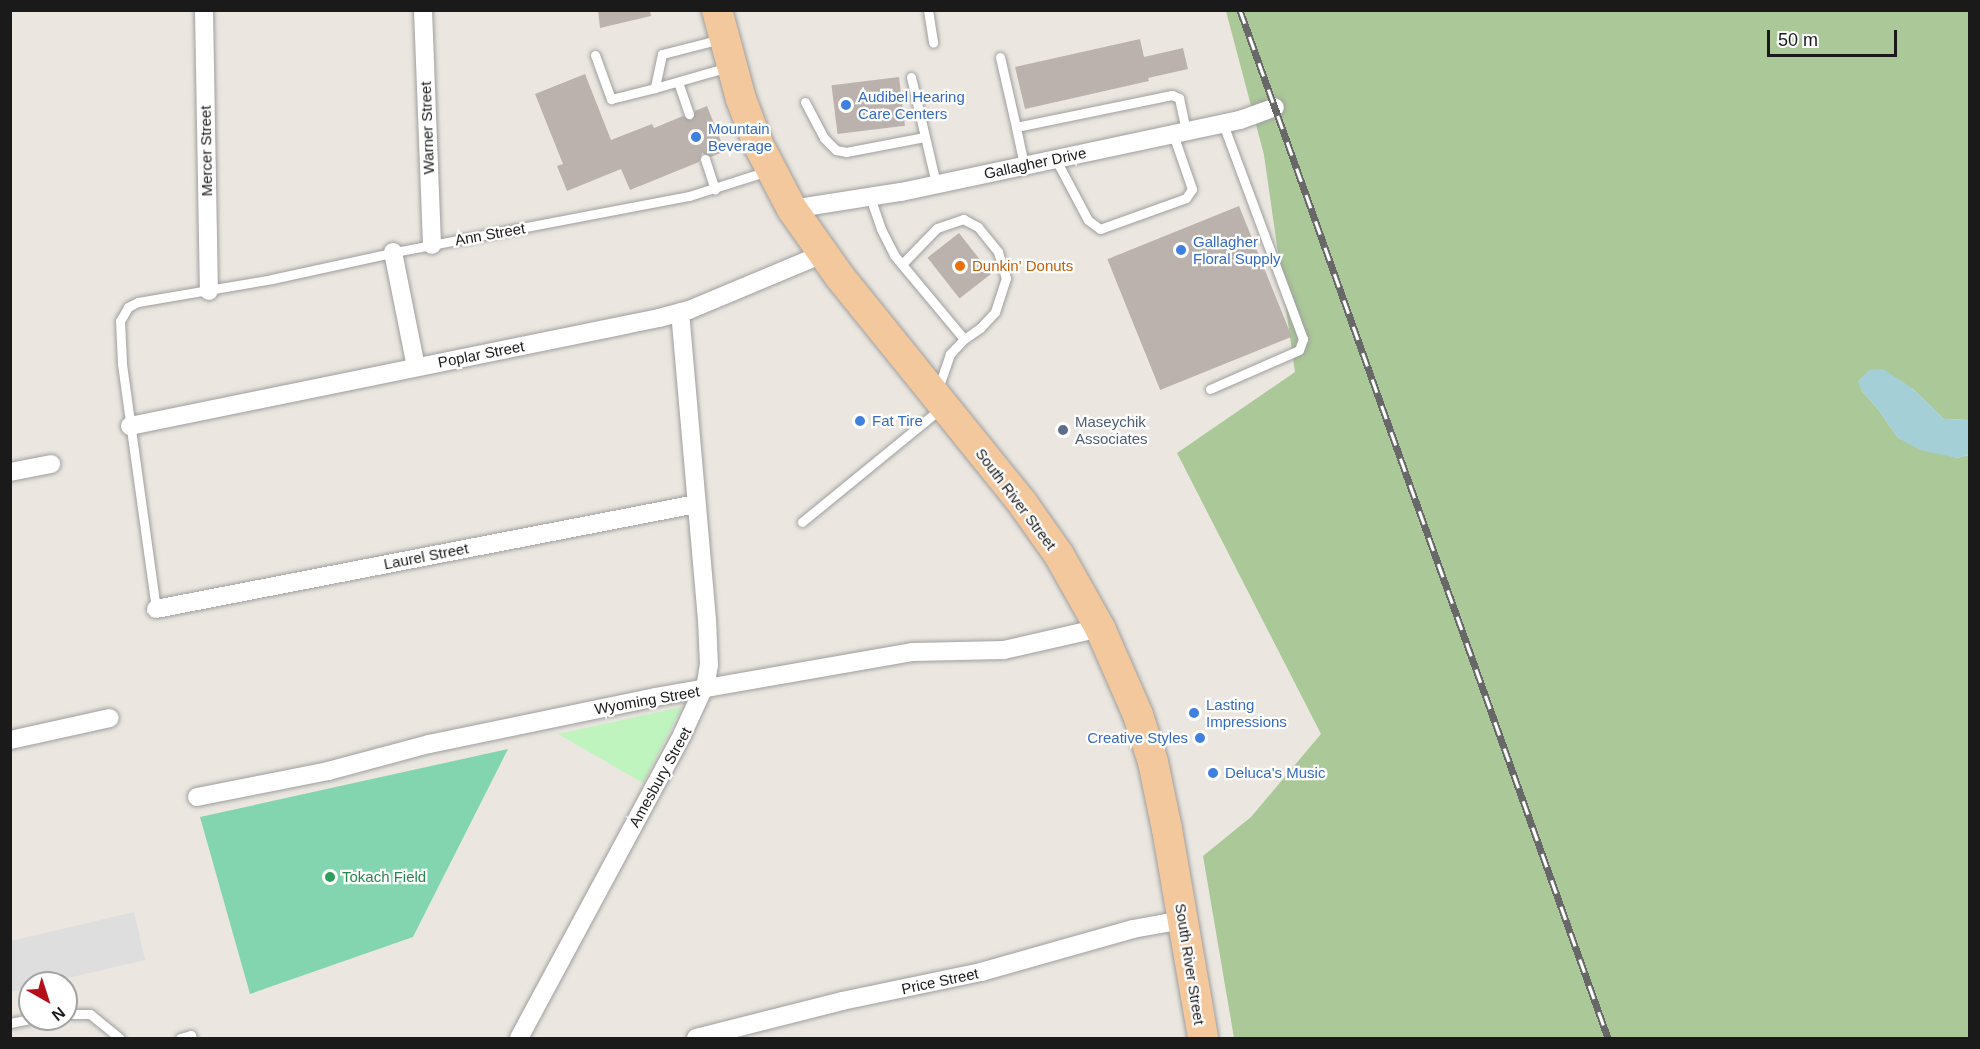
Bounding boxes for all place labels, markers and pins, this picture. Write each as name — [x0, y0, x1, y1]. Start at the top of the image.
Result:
place label: Audibel Hearing Care Centers — [858, 87, 965, 122]
marker: Audibel Hearing Care Centers — [839, 98, 853, 112]
place label: Mountain Beverage — [708, 119, 772, 154]
marker: Mountain Beverage — [689, 130, 703, 144]
place label: Gallagher Floral Supply — [1193, 232, 1281, 267]
marker: Gallagher Floral Supply — [1174, 243, 1188, 257]
place label: Dunkin' Donuts — [972, 257, 1073, 275]
marker: Dunkin' Donuts — [953, 259, 967, 273]
place label: Fat Tire — [872, 412, 923, 430]
place label: Maseychik Associates — [1075, 412, 1148, 447]
marker: Fat Tire — [853, 414, 867, 428]
marker: Maseychik Associates — [1056, 423, 1070, 437]
place label: Lasting Impressions — [1206, 695, 1287, 730]
marker: Lasting Impressions — [1187, 706, 1201, 720]
place label: Creative Styles — [1087, 729, 1188, 747]
marker: Creative Styles — [1193, 731, 1207, 745]
place label: Deluca's Music — [1225, 764, 1325, 782]
marker: Deluca's Music — [1206, 766, 1220, 780]
place label: Tokach Field — [342, 868, 426, 886]
marker: Tokach Field — [323, 870, 337, 884]

